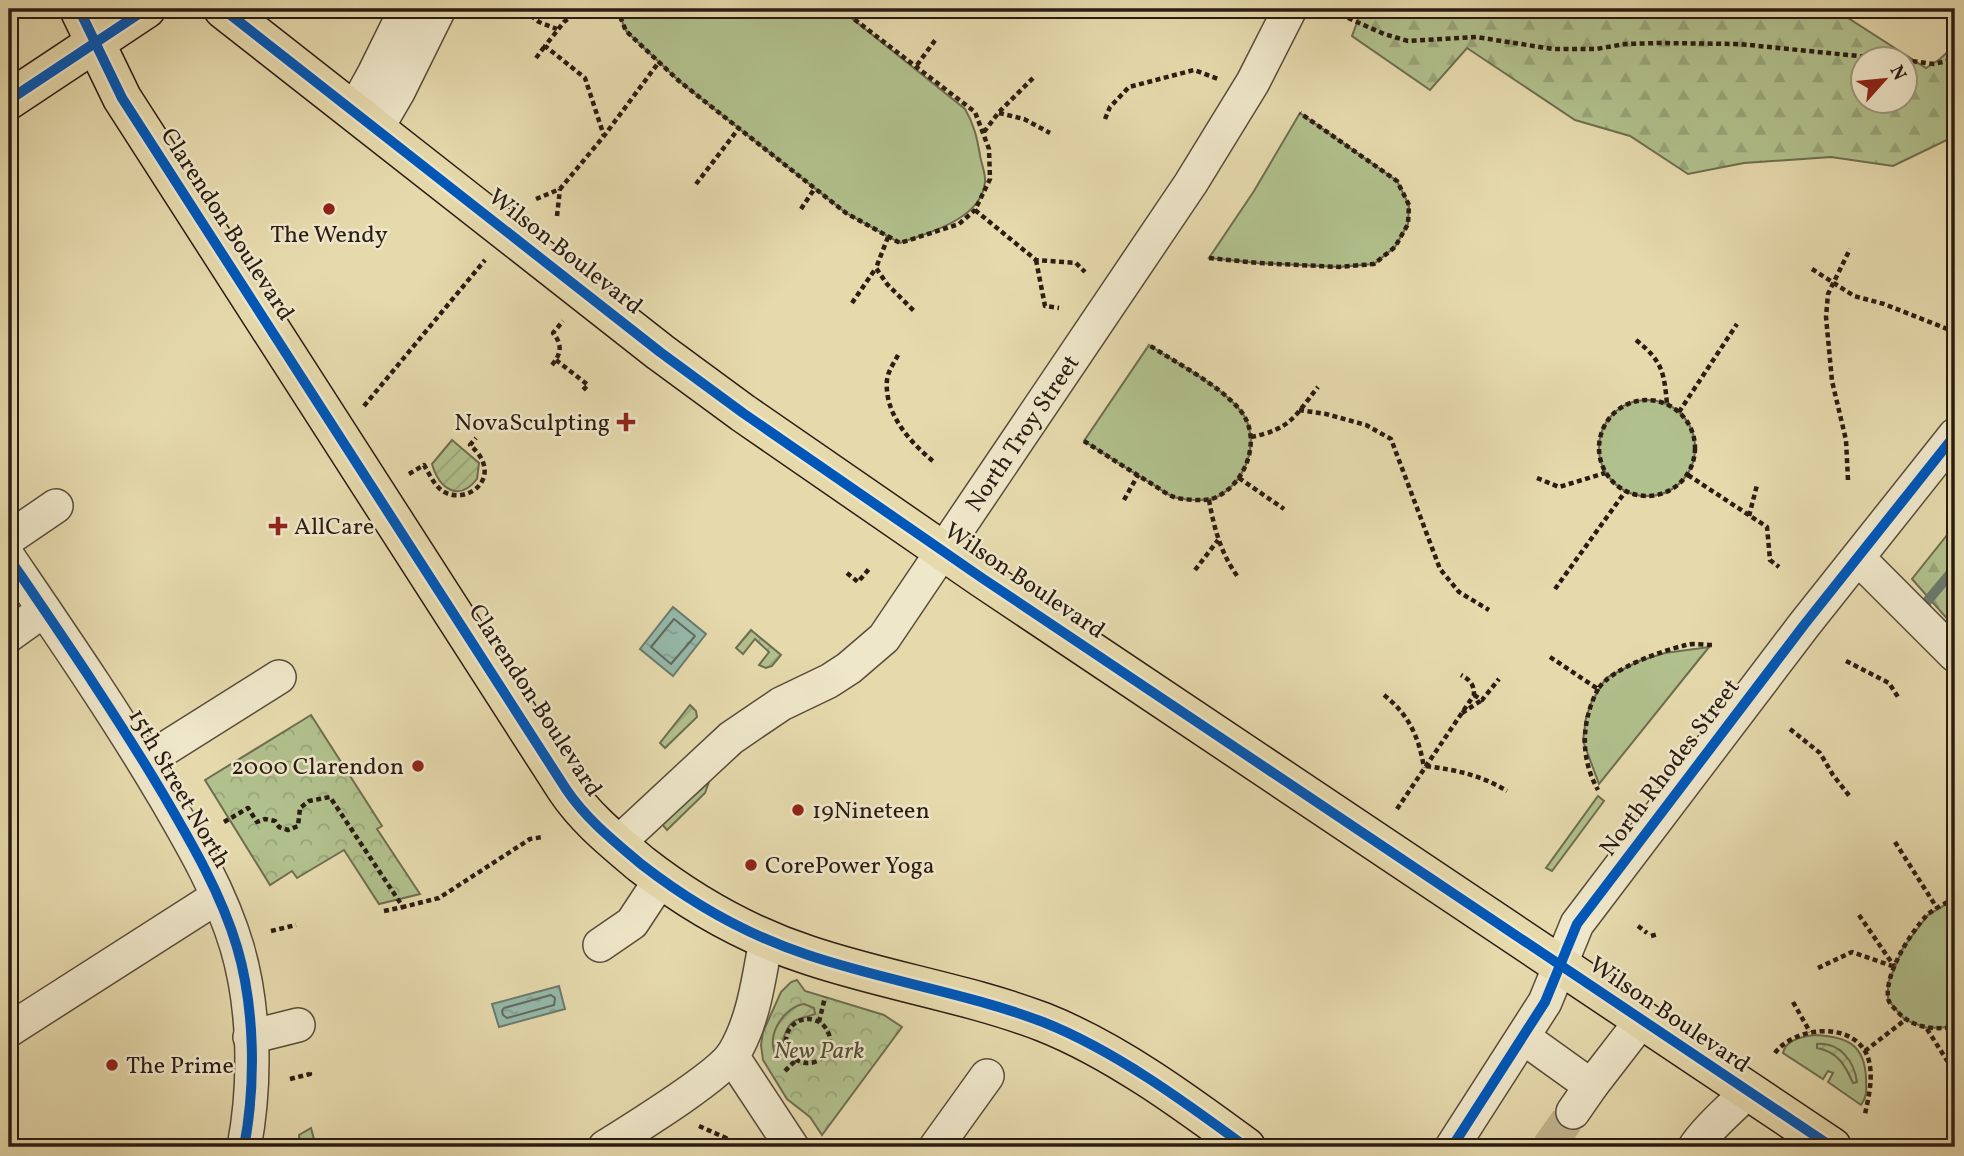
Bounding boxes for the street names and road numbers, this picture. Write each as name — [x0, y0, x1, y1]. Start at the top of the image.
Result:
street label: Clarendon Boulevard — [151, 122, 302, 328]
street label: Wilson Boulevard — [480, 181, 649, 324]
street label: North Troy Street — [958, 349, 1089, 520]
street label: Wilson Boulevard — [937, 515, 1111, 648]
street label: Clarendon Boulevard — [459, 598, 610, 804]
street label: North Rhodes Street — [1592, 672, 1749, 864]
street label: 15th Street North — [119, 703, 238, 875]
street label: Wilson Boulevard — [1582, 949, 1756, 1082]

